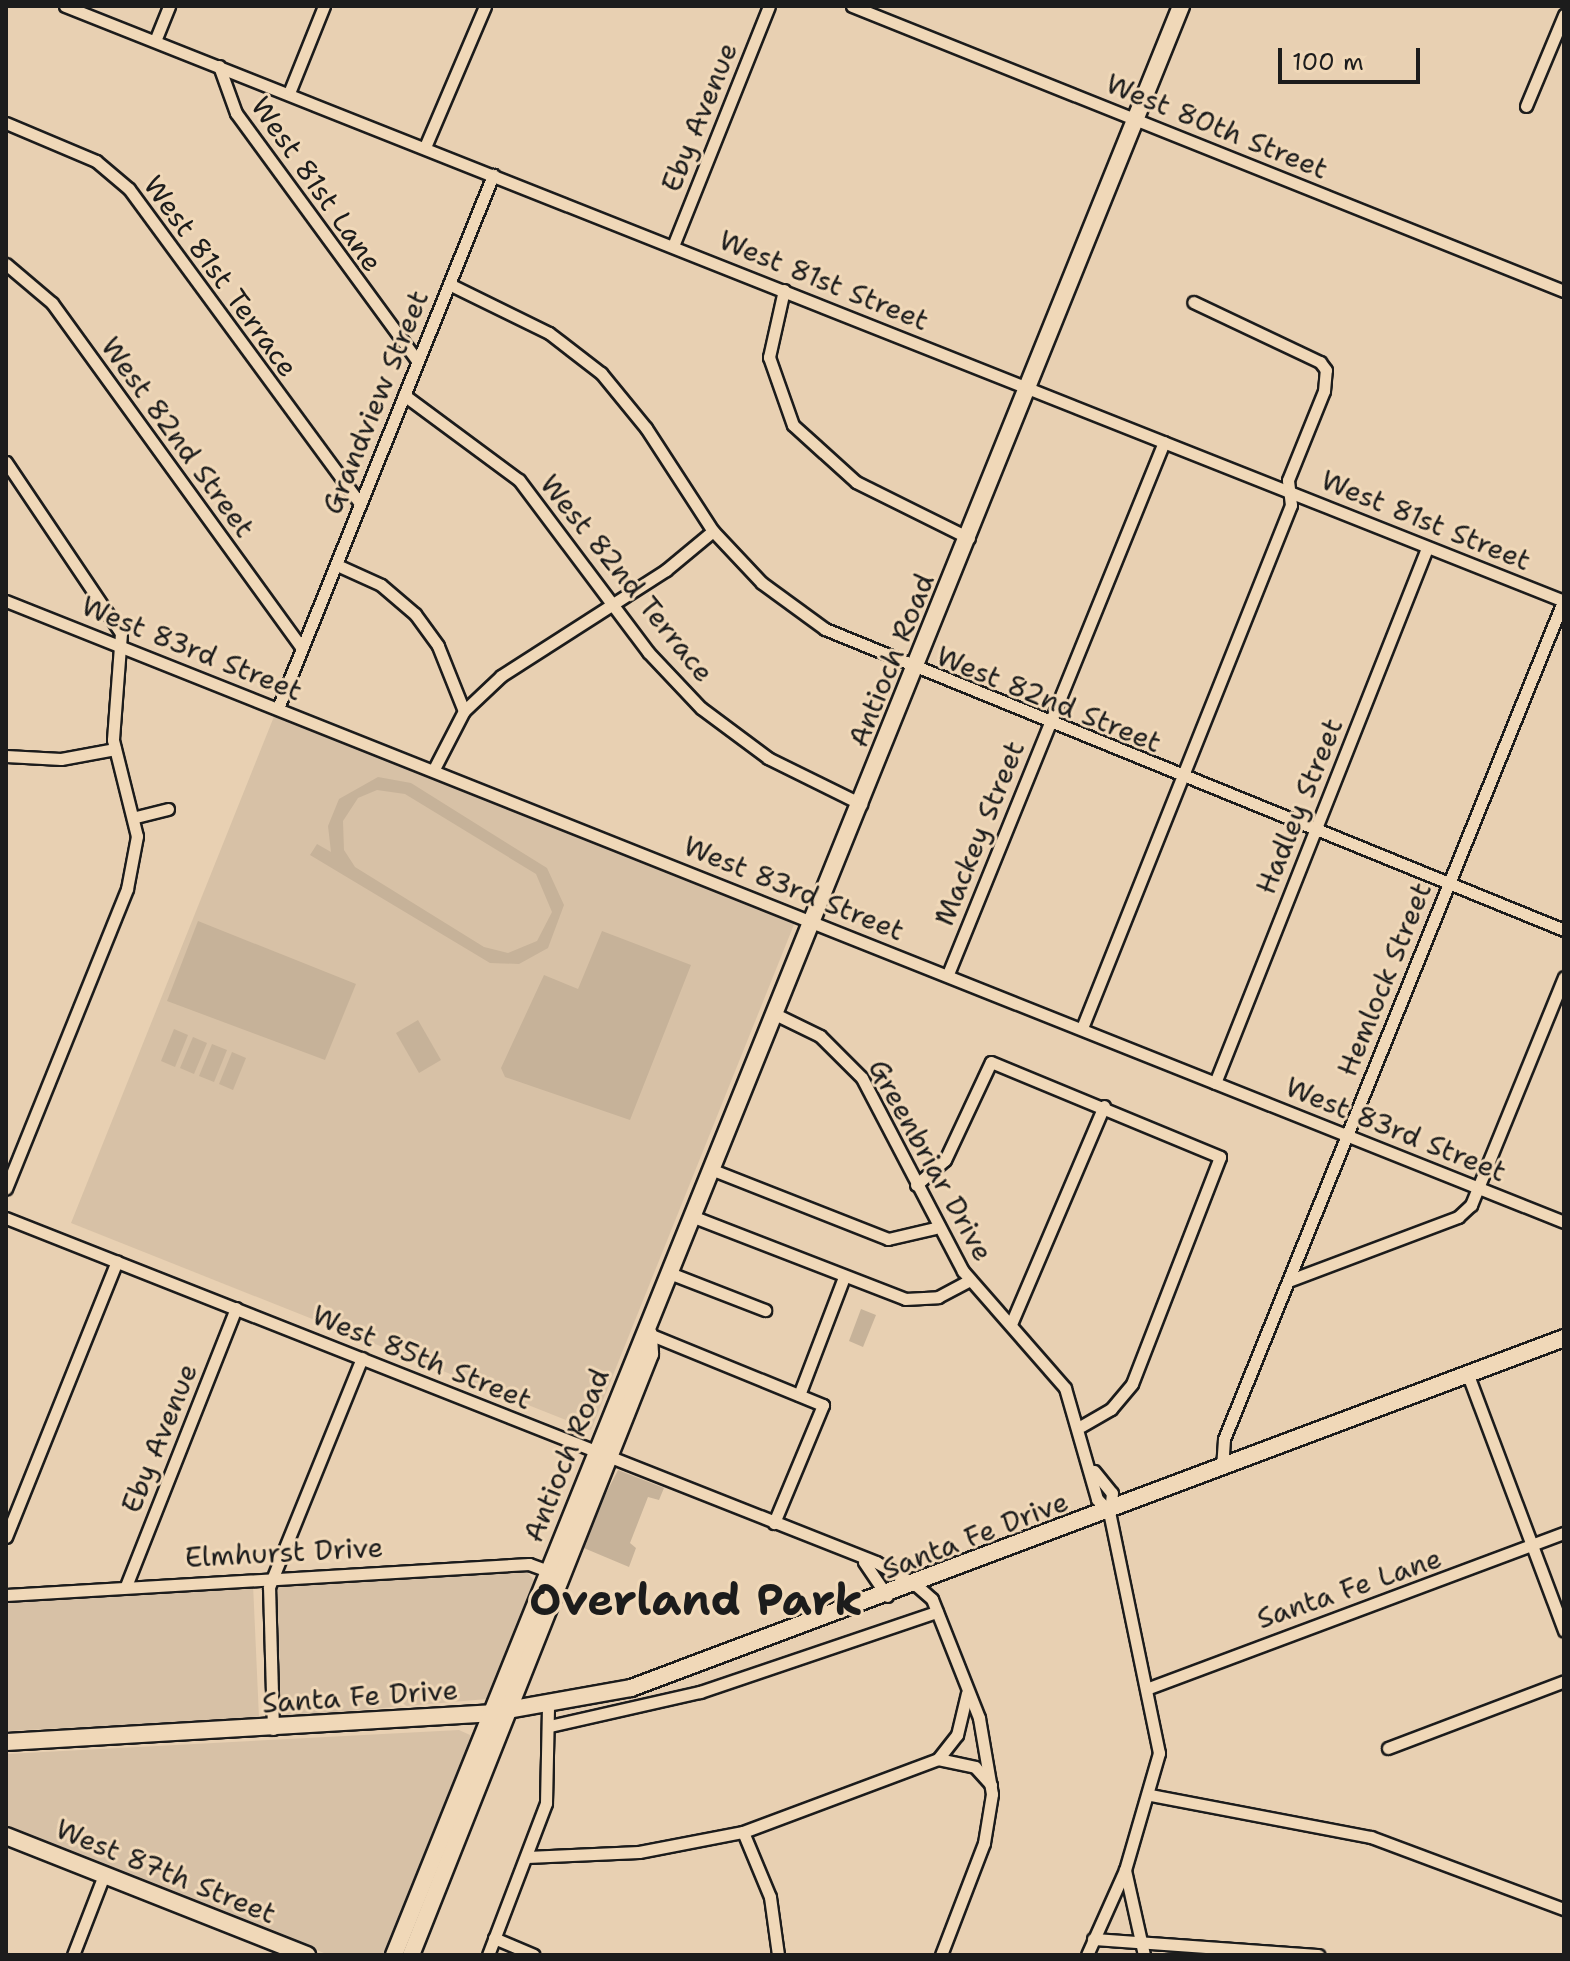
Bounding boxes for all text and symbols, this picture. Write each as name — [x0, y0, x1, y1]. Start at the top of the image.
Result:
scale bar — [1282, 32, 1424, 82]
street label: Eby Avenue — [654, 37, 744, 197]
text: 100 m — [1292, 46, 1364, 78]
street label: West 80th Street — [1101, 66, 1333, 186]
street label: West 81st Lane — [244, 90, 390, 278]
street label: West 81st Terrace — [137, 169, 305, 383]
street label: West 81st Street — [714, 223, 934, 337]
street label: Grandview Street — [315, 285, 435, 519]
street label: West 82nd Street — [94, 330, 262, 544]
street label: West 81st Street — [1316, 463, 1536, 577]
street label: West 82nd Terrace — [533, 468, 721, 688]
street label: Antioch Road — [841, 568, 941, 752]
street label: West 83rd Street — [77, 588, 307, 708]
street label: West 82nd Street — [932, 639, 1166, 759]
street label: Hadley Street — [1248, 713, 1350, 899]
street label: Mackey Street — [927, 736, 1031, 930]
street label: West 83rd Street — [679, 828, 909, 948]
street label: Hemlock Street — [1330, 877, 1438, 1081]
street label: Greenbriar Drive — [862, 1053, 1000, 1267]
street label: West 83rd Street — [1281, 1069, 1511, 1189]
street label: West 85th Street — [307, 1298, 537, 1416]
street label: Eby Avenue — [114, 1358, 204, 1518]
street label: Antioch Road — [516, 1363, 616, 1547]
street label: Santa Fe Drive — [877, 1484, 1073, 1586]
street label: Elmhurst Drive — [184, 1530, 384, 1574]
street label: Santa Fe Lane — [1252, 1541, 1446, 1635]
district label: Overland Park — [529, 1574, 863, 1626]
street label: Santa Fe Drive — [261, 1672, 459, 1720]
street label: West 87th Street — [51, 1811, 281, 1931]

